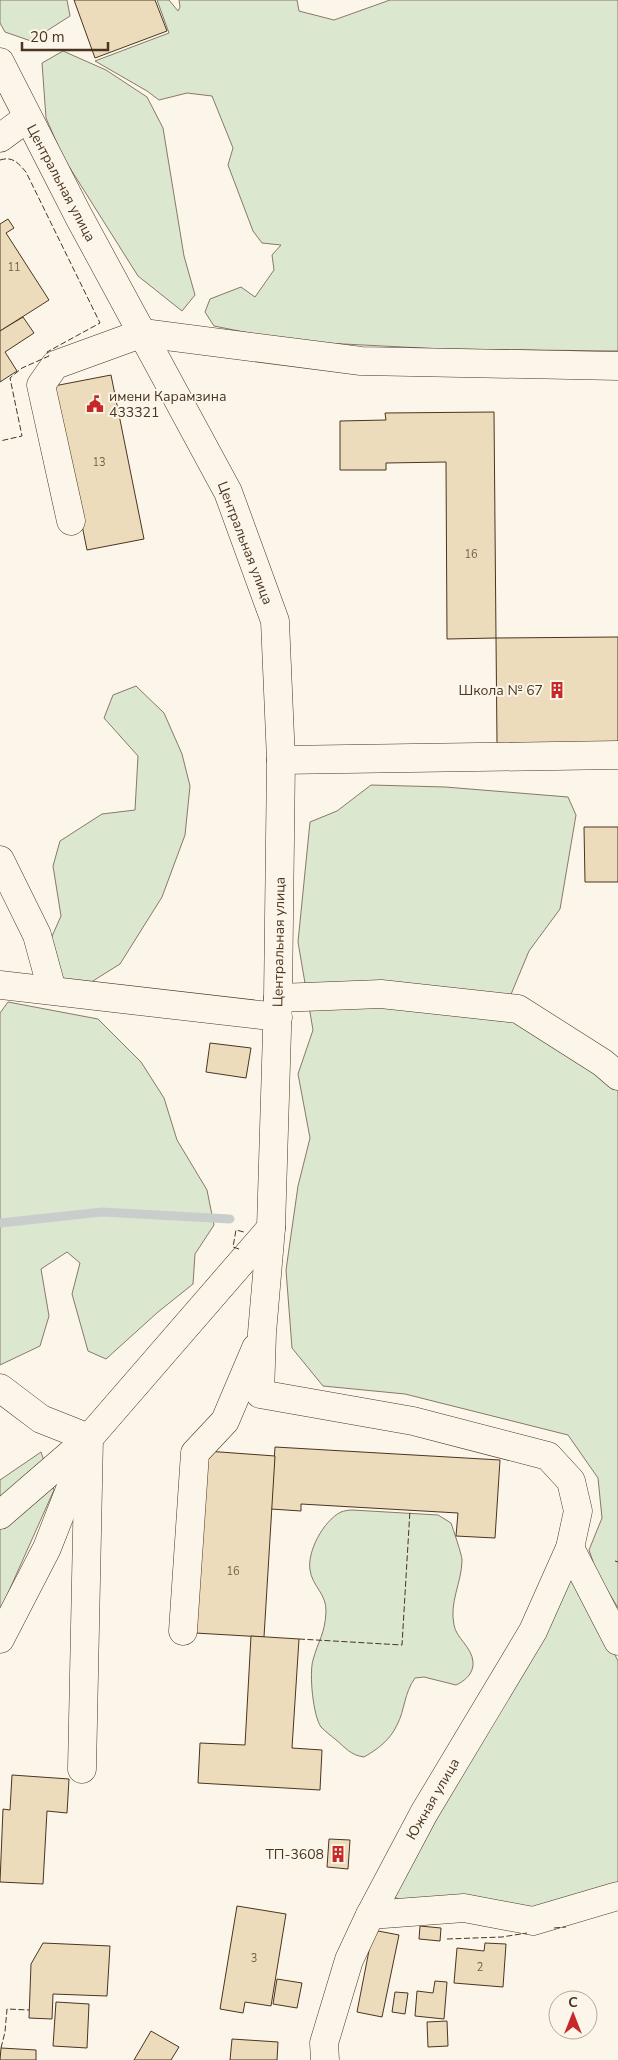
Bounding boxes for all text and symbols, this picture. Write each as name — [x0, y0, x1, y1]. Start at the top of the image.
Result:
scale bar — [22, 20, 109, 52]
text: 20 m — [30, 27, 65, 47]
street label: Центральная улица — [22, 121, 100, 245]
house number: 11 — [7, 260, 21, 275]
place label: имени Карамзина 433321 — [109, 387, 226, 422]
public building icon: имени Карамзина 433321 — [85, 394, 105, 414]
house number: 13 — [92, 455, 106, 470]
street label: Центральная улица — [213, 479, 277, 607]
house number: 16 — [464, 547, 478, 562]
building icon: Школа № 67 — [547, 680, 567, 700]
place label: Школа № 67 — [458, 681, 543, 700]
street label: Центральная улица — [268, 877, 290, 1007]
house number: 16 — [226, 1564, 240, 1579]
street label: Южная улица — [402, 1755, 464, 1843]
building icon: ТП-3608 — [328, 1844, 348, 1864]
place label: ТП-3608 — [265, 1845, 324, 1864]
house number: 3 — [251, 1951, 257, 1966]
house number: 2 — [477, 1960, 483, 1975]
north arrow — [548, 1990, 598, 2040]
text: С — [568, 1993, 578, 2012]

